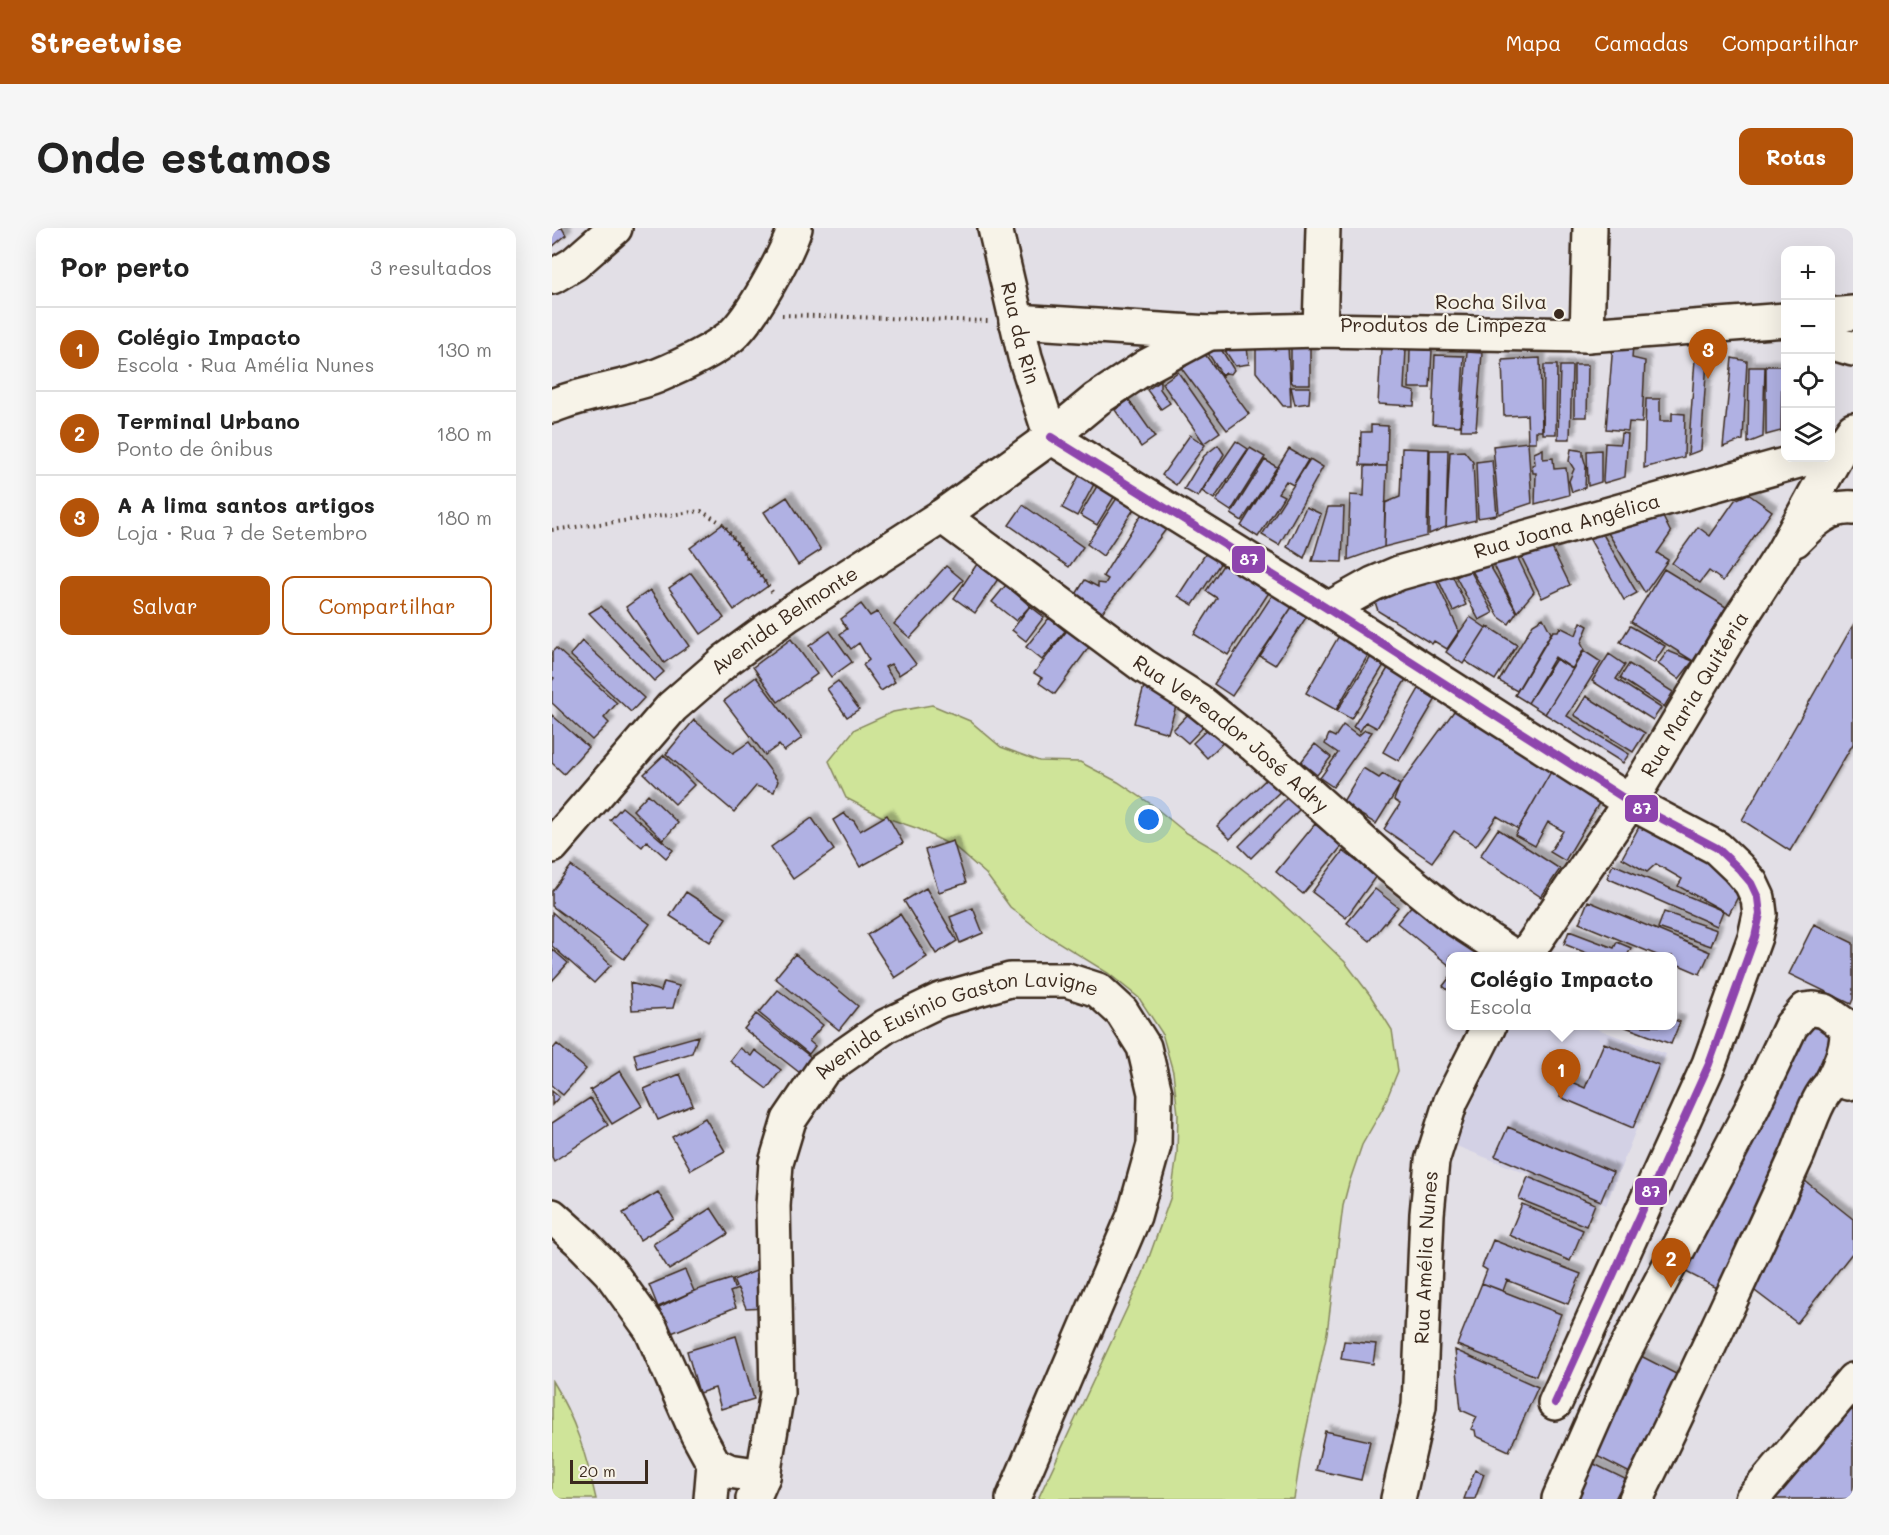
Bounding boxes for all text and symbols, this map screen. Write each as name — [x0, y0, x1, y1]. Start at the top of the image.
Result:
text: Streetwise — [30, 24, 182, 60]
text: Mapa — [1505, 29, 1561, 56]
text: Camadas — [1594, 29, 1689, 56]
text: Compartilhar — [1722, 29, 1859, 56]
button: Rotas — [1739, 128, 1853, 185]
text: Onde estamos — [36, 129, 332, 184]
map controls — [1781, 246, 1835, 462]
button: + — [1781, 246, 1835, 300]
text: Por perto — [60, 250, 189, 284]
text: 3 resultados — [370, 254, 492, 280]
street label: Rua da Rin — [996, 279, 1047, 387]
place label: Rocha Silva Produtos de Limpeza — [1340, 288, 1547, 337]
button: − — [1781, 300, 1835, 354]
marker: Rocha Silva Produtos de Limpeza — [1552, 307, 1566, 321]
text: Colégio Impacto — [117, 322, 300, 351]
pin: 3 — [1688, 330, 1728, 379]
text: 1 — [75, 336, 84, 362]
text: 130 m — [437, 336, 492, 362]
text: Escola · Rua Amélia Nunes — [117, 351, 374, 377]
button: locate — [1781, 354, 1835, 408]
text: Terminal Urbano — [117, 406, 300, 435]
button: layers — [1781, 408, 1835, 462]
text: 2 — [74, 420, 85, 446]
text: 180 m — [436, 420, 492, 446]
text: Ponto de ônibus — [117, 435, 273, 461]
street label: Rua Joana Angélica — [1470, 486, 1663, 563]
text: A A lima santos artigos — [117, 490, 375, 519]
text: 3 — [74, 504, 86, 530]
text: 180 m — [436, 504, 492, 530]
text: Loja · Rua 7 de Setembro — [117, 519, 367, 545]
line badge: 87 — [1231, 545, 1266, 574]
text: 87 — [1240, 548, 1258, 569]
street label: Avenida Belmonte — [705, 559, 862, 680]
button: Salvar — [60, 576, 270, 635]
button: Compartilhar — [282, 576, 492, 635]
street label: Rua Maria Quitéria — [1634, 606, 1754, 781]
street label: Rua Vereador José Adry — [1128, 648, 1335, 818]
line badge: 87 — [1624, 794, 1659, 823]
text: 87 — [1633, 797, 1651, 818]
your location — [1134, 805, 1163, 834]
popup — [1446, 952, 1677, 1030]
text: Colégio Impacto — [1470, 964, 1653, 993]
street label: Avenida Eusínio Gaston Lavigne — [807, 966, 1102, 1084]
text: Escola — [1470, 993, 1532, 1019]
pin: 1 — [1542, 1050, 1580, 1099]
street label: Rua Amélia Nunes — [1408, 1169, 1443, 1345]
line badge: 87 — [1634, 1177, 1668, 1206]
text: 87 — [1642, 1180, 1660, 1201]
pin: 2 — [1652, 1238, 1690, 1288]
scale bar — [570, 1457, 648, 1484]
text: 20 m — [579, 1460, 616, 1481]

